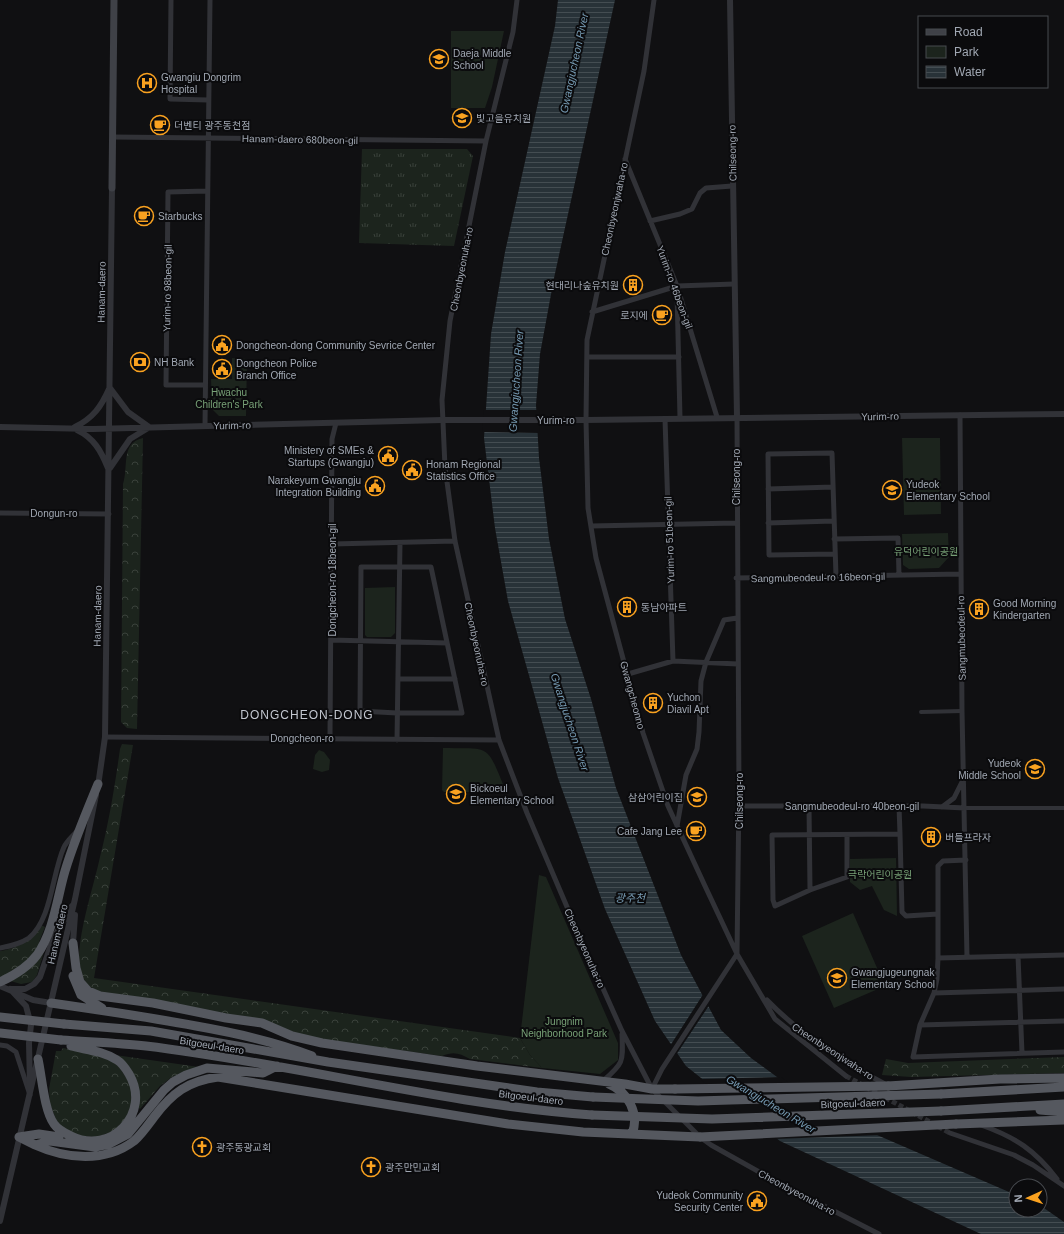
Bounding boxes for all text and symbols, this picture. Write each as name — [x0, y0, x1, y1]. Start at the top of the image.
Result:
water label: Gwangjucheon River — [558, 11, 591, 114]
legend — [918, 16, 1048, 88]
text: Road — [954, 25, 983, 39]
text: Park — [954, 45, 980, 59]
school or university icon: Daeja Middle School — [428, 48, 450, 70]
place label: Daeja Middle School — [453, 48, 512, 71]
text: Water — [954, 65, 986, 79]
hospital icon: Gwangiu Dongrim Hospital — [136, 72, 158, 94]
place label: Gwangiu Dongrim Hospital — [161, 72, 241, 95]
school or university icon: 빛고을유치원 — [451, 107, 473, 129]
place label: 빛고을유치원 — [476, 113, 531, 124]
cafe icon: 더벤티 광주동천점 — [149, 114, 171, 136]
place label: 더벤티 광주동천점 — [174, 120, 250, 131]
street label: Chilseong-ro — [726, 124, 738, 181]
street label: Hanam-daero 680beon-gil — [242, 133, 358, 146]
street label: Cheonbyeonjwaha-ro — [599, 161, 630, 257]
cafe icon: Starbucks — [133, 205, 155, 227]
place label: Starbucks — [158, 211, 202, 222]
street label: Cheonbyeonuha-ro — [448, 226, 475, 312]
street label: Yurim-ro 98beon-gil — [161, 244, 174, 332]
street label: Yurim-ro 46beon-gil — [654, 244, 695, 330]
street label: Hanam-daero — [95, 261, 108, 323]
building icon: 현대리나숲유치원 — [622, 274, 644, 296]
place label: 현대리나숲유치원 — [545, 280, 619, 291]
cafe icon: 로지에 — [651, 304, 673, 326]
place label: 로지에 — [620, 310, 648, 321]
water label: Gwangjucheon River — [506, 328, 526, 432]
public building icon: Dongcheon-dong Community Sevrice Center — [211, 334, 233, 356]
place label: Dongcheon-dong Community Sevrice Center — [236, 340, 436, 351]
bank icon: NH Bank — [129, 351, 151, 373]
place label: NH Bank — [154, 357, 195, 368]
public building icon: Dongcheon Police Branch Office — [211, 358, 233, 380]
place label: Dongcheon Police Branch Office — [236, 358, 318, 381]
park label: Hwachu Children's Park — [195, 387, 264, 410]
street label: Yurim-ro — [861, 411, 899, 422]
street label: Yurim-ro — [537, 415, 575, 426]
street label: Yurim-ro — [213, 420, 251, 431]
place label: Ministery of SMEs & Startups (Gwangju) — [284, 445, 374, 468]
public building icon: Ministery of SMEs & Startups (Gwangju) — [377, 445, 399, 467]
street label: Chilseong-ro — [731, 448, 742, 505]
public building icon: Honam Regional Statistics Office — [401, 459, 423, 481]
place label: Honam Regional Statistics Office — [426, 459, 501, 482]
place label: Narakeyum Gwangju Integration Building — [268, 475, 361, 498]
public building icon: Narakeyum Gwangju Integration Building — [364, 475, 386, 497]
school or university icon: Yudeok Elementary School — [881, 479, 903, 501]
place label: Yudeok Elementary School — [906, 479, 990, 502]
street label: Yurim-ro 51beon-gil — [662, 496, 677, 584]
street label: Dongun-ro — [30, 508, 78, 519]
street label: Dongcheon-ro 18beon-gil — [327, 524, 338, 636]
park label: 유덕어린이공원 — [894, 546, 958, 557]
street label: Sangmubeodeul-ro 16beon-gil — [751, 571, 885, 584]
street label: Hanam-daero — [91, 585, 104, 647]
street label: Sangmubeodeul-ro — [955, 595, 968, 681]
building icon: 동남아파트 — [616, 596, 638, 618]
building icon: Good Morning Kindergarten — [968, 598, 990, 620]
place label: Good Morning Kindergarten — [993, 598, 1056, 621]
street label: Cheonbyeonuha-ro — [462, 601, 491, 688]
place label: 동남아파트 — [641, 602, 687, 613]
street label: Gwangcheonno — [618, 660, 647, 731]
water label: Gwangjucheon River — [549, 672, 592, 774]
building icon: Yuchon Diavil Apt — [642, 692, 664, 714]
place label: Yuchon Diavil Apt — [667, 692, 709, 715]
district label: DONGCHEON-DONG — [240, 708, 374, 722]
street label: Dongcheon-ro — [270, 733, 334, 744]
place label: Yudeok Middle School — [958, 758, 1022, 781]
school or university icon: Yudeok Middle School — [1024, 758, 1046, 780]
street label: Chilseong-ro — [734, 772, 745, 829]
school or university icon: Bickoeul Elementary School — [445, 783, 467, 805]
place label: Bickoeul Elementary School — [470, 783, 554, 806]
school or university icon: 삼삼어린이집 — [686, 786, 708, 808]
place label: 삼삼어린이집 — [628, 792, 683, 803]
street label: Sangmubeodeul-ro 40beon-gil — [785, 801, 919, 812]
cafe icon: Cafe Jang Lee — [685, 820, 707, 842]
place label: Cafe Jang Lee — [617, 826, 682, 837]
building icon: 버들프라자 — [920, 826, 942, 848]
place label: 버들프라자 — [945, 832, 992, 843]
park label: 극락어린이공원 — [848, 869, 912, 880]
water label: 광주천 — [615, 892, 647, 904]
street label: Hanam-daero — [45, 903, 70, 965]
street label: Cheonbyeonuha-ro — [562, 907, 607, 990]
school or university icon: Gwangjugeungnak Elementary School — [826, 967, 848, 989]
place label: Gwangjugeungnak Elementary School — [851, 967, 935, 990]
park label: Jungnim Neighborhood Park — [521, 1016, 608, 1039]
street label: Cheonbyeonjwaha-ro — [790, 1021, 876, 1082]
street label: Bitgoeul-daero — [179, 1035, 245, 1056]
water label: Gwangjucheon River — [724, 1073, 819, 1136]
street label: Bitgoeul-daero — [498, 1088, 564, 1107]
street label: Bitgoeul-daero — [820, 1097, 886, 1110]
church icon: 광주동광교회 — [191, 1136, 213, 1158]
place label: 광주동광교회 — [216, 1142, 271, 1153]
church icon: 광주만민교회 — [360, 1156, 382, 1178]
place label: 광주만민교회 — [385, 1162, 440, 1173]
street label: Cheonbyeonuha-ro — [756, 1167, 838, 1218]
north arrow — [1008, 1178, 1048, 1218]
place label: Yudeok Community Security Center — [656, 1190, 744, 1213]
public building icon: Yudeok Community Security Center — [746, 1190, 768, 1212]
text: N — [1012, 1194, 1024, 1203]

